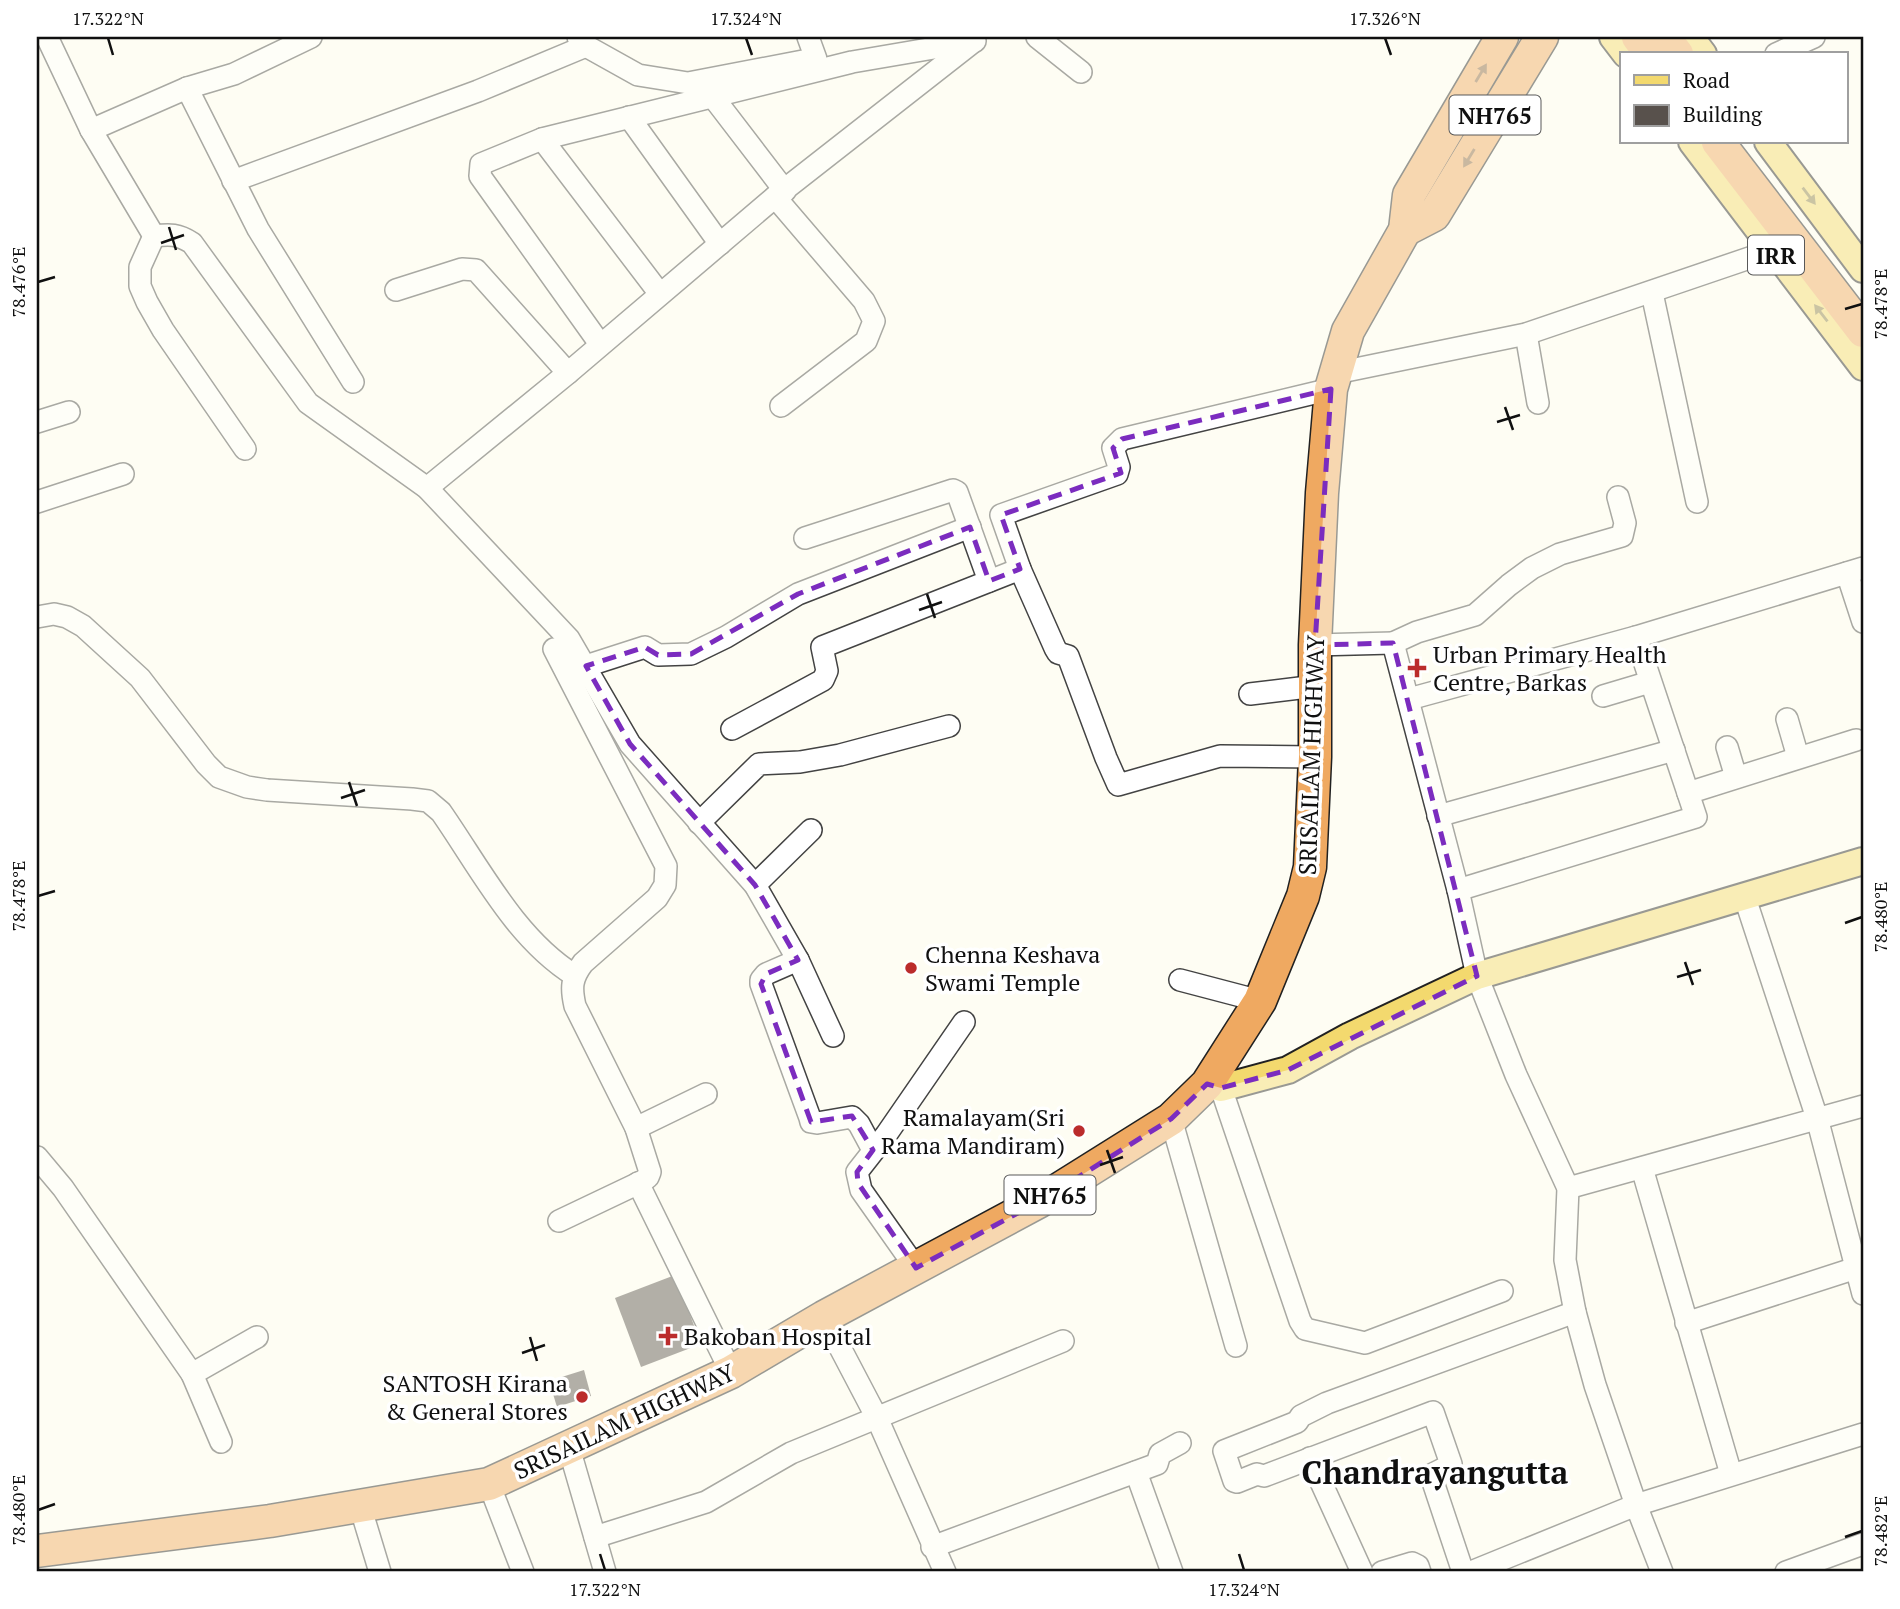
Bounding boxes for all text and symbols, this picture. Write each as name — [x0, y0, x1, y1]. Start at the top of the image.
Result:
text: 17.322°N — [72, 6, 144, 30]
text: 17.324°N — [710, 6, 782, 30]
text: 17.326°N — [1349, 6, 1421, 30]
legend — [1620, 52, 1848, 144]
one-way arrow — [1475, 63, 1487, 82]
text: Road — [1683, 66, 1730, 94]
road number: NH765 — [1450, 96, 1540, 134]
text: Building — [1683, 100, 1763, 128]
one-way arrow — [1462, 148, 1475, 168]
one-way arrow — [1802, 187, 1816, 206]
road number: IRR — [1748, 236, 1804, 274]
text: 78.476°E — [6, 246, 30, 318]
text: 78.478°E — [1868, 268, 1892, 340]
one-way arrow — [1815, 304, 1829, 322]
street label: SRISAILAM HIGHWAY — [1291, 634, 1331, 876]
place label: Urban Primary Health Centre, Barkas — [1433, 638, 1667, 698]
marker: Urban Primary Health Centre, Barkas — [1407, 658, 1427, 678]
text: 78.478°E — [6, 860, 30, 932]
text: 78.480°E — [1868, 881, 1892, 953]
place label: Chenna Keshava Swami Temple — [925, 938, 1100, 998]
marker: Chenna Keshava Swami Temple — [903, 960, 919, 976]
place label: Ramalayam(Sri Rama Mandiram) — [881, 1101, 1065, 1161]
marker: Ramalayam(Sri Rama Mandiram) — [1071, 1123, 1087, 1139]
road number: NH765 — [1004, 1176, 1096, 1214]
place label: Bakoban Hospital — [684, 1320, 872, 1352]
marker: Bakoban Hospital — [658, 1326, 678, 1346]
street label: SRISAILAM HIGHWAY — [508, 1355, 740, 1486]
place label: SANTOSH Kirana & General Stores — [383, 1367, 568, 1427]
marker: SANTOSH Kirana & General Stores — [574, 1389, 590, 1405]
district label: Chandrayangutta — [1302, 1451, 1569, 1493]
text: 78.480°E — [6, 1474, 30, 1546]
text: 78.482°E — [1868, 1495, 1892, 1567]
text: 17.322°N — [569, 1577, 641, 1601]
text: 17.324°N — [1208, 1577, 1280, 1601]

